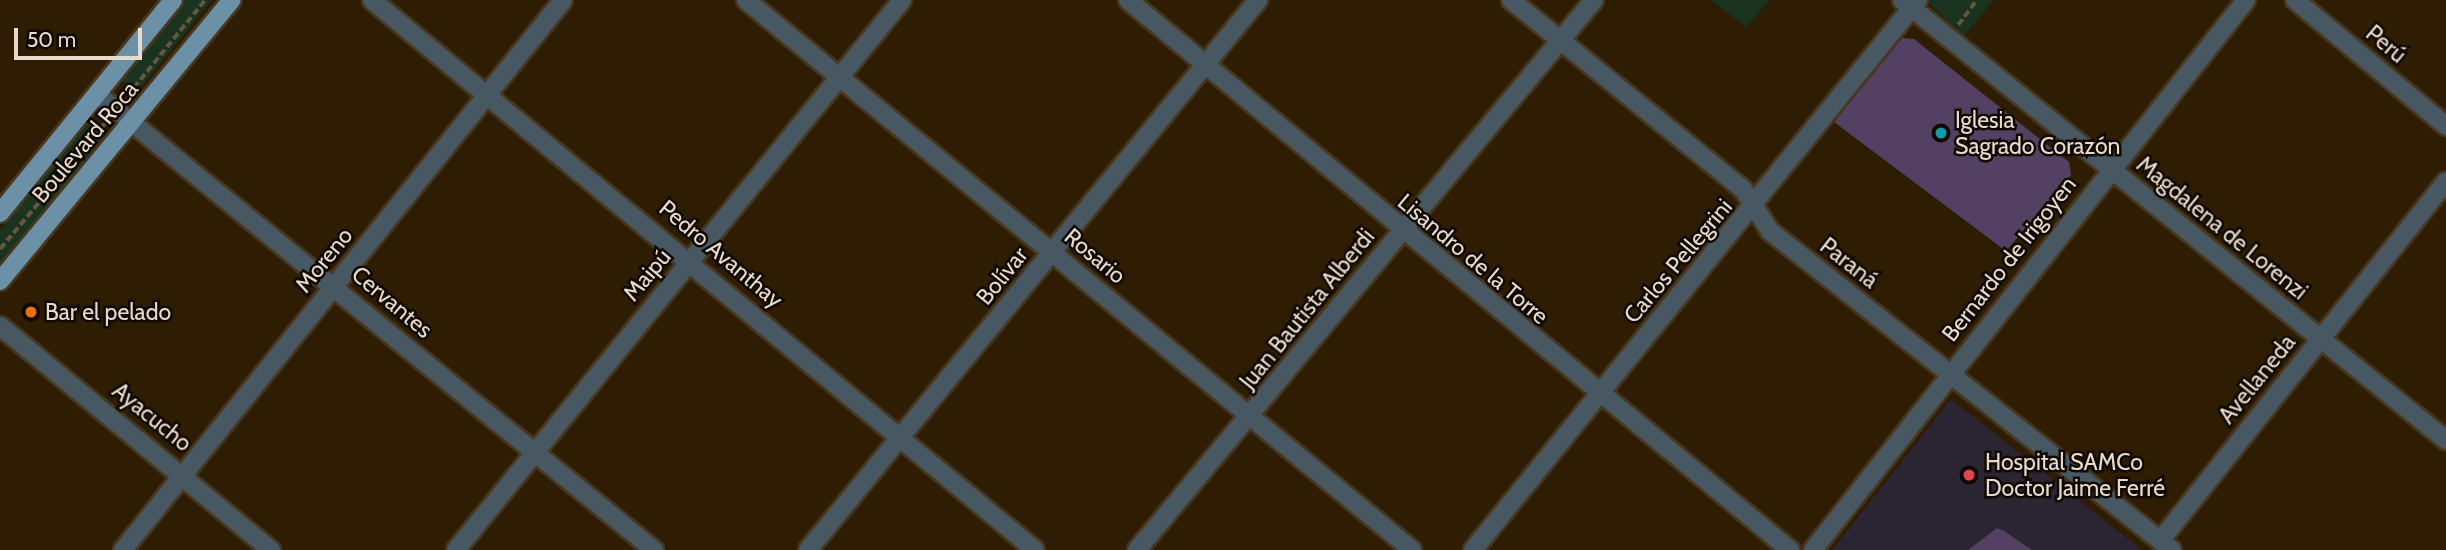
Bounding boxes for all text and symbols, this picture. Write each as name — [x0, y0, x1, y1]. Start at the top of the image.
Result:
scale bar — [18, 14, 145, 58]
street label: Perú — [2360, 19, 2412, 69]
text: 50 m — [27, 27, 76, 52]
street label: Boulevard Roca — [26, 76, 144, 208]
place label: Iglesia Sagrado Corazón — [1955, 106, 2120, 160]
marker: Iglesia Sagrado Corazón — [1933, 125, 1949, 141]
street label: Magdalena de Lorenzi — [2131, 151, 2313, 305]
street label: Bernardo de Irigoyen — [1936, 171, 2082, 347]
street label: Lisandro de la Torre — [1392, 188, 1554, 330]
street label: Carlos Pellegrini — [1618, 193, 1738, 329]
street label: Pedro Avanthay — [654, 194, 788, 314]
street label: Moreno — [290, 222, 358, 298]
street label: Rosario — [1059, 222, 1131, 290]
street label: Juan Bautista Alberdi — [1234, 223, 1380, 395]
street label: Paraná — [1815, 232, 1883, 294]
street label: Bolívar — [970, 242, 1034, 310]
street label: Maipú — [617, 243, 677, 307]
street label: Cervantes — [346, 260, 438, 344]
place label: Bar el pelado — [45, 298, 171, 326]
marker: Bar el pelado — [23, 304, 39, 320]
street label: Avellaneda — [2213, 329, 2301, 429]
street label: Ayacucho — [107, 377, 197, 457]
place label: Hospital SAMCo Doctor Jaime Ferré — [1985, 448, 2165, 502]
marker: Hospital SAMCo Doctor Jaime Ferré — [1959, 465, 1979, 485]

